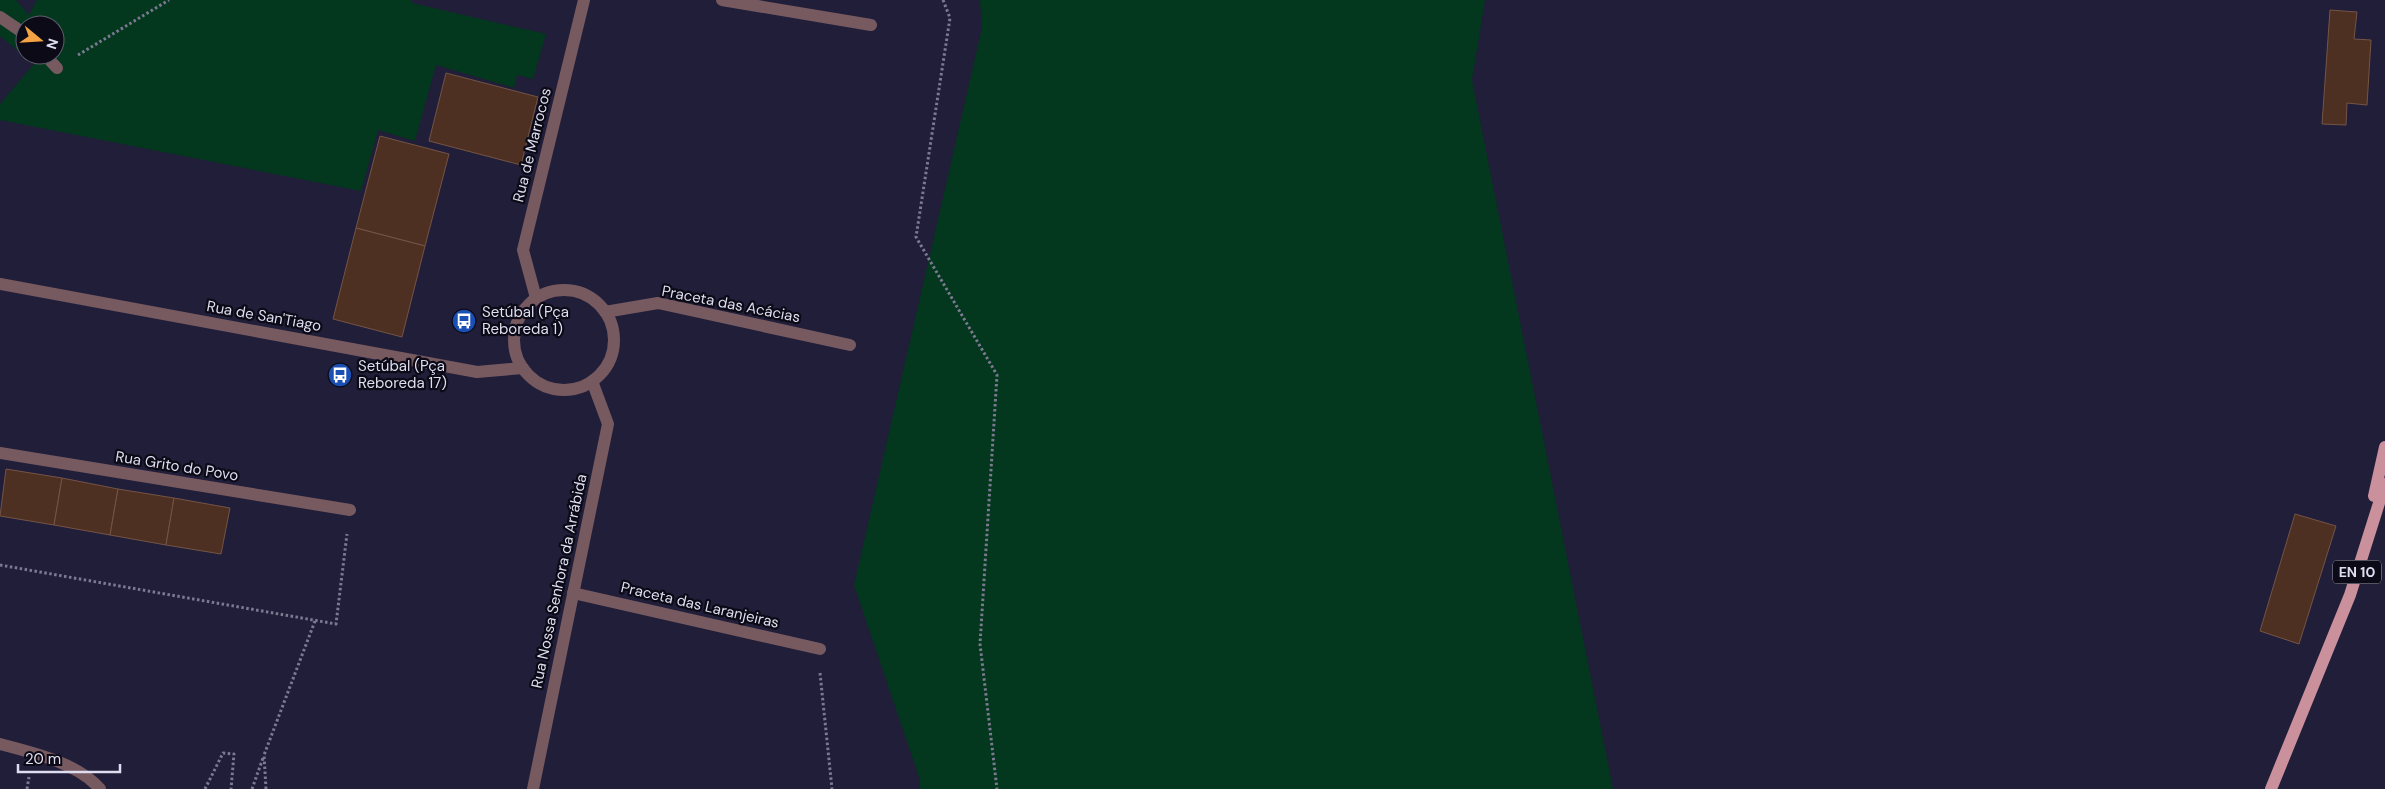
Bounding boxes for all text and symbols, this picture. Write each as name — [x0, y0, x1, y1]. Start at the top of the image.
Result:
north arrow — [15, 15, 65, 65]
text: N — [42, 36, 63, 52]
street label: Rua de Marrocos — [508, 86, 556, 204]
street label: Praceta das Acácias — [660, 281, 802, 327]
street label: Rua de San'Tiago — [205, 296, 323, 336]
place label: Setúbal (Pça Reboreda 1) — [482, 302, 569, 339]
bus stop icon: Setúbal (Pça Reboreda 1) — [451, 308, 477, 334]
place label: Setúbal (Pça Reboreda 17) — [358, 356, 447, 393]
bus stop icon: Setúbal (Pça Reboreda 17) — [327, 362, 353, 388]
street label: Rua Grito do Povo — [114, 446, 240, 486]
street label: Rua Nossa Senhora da Arrábida — [527, 472, 591, 690]
road number: EN 10 — [2333, 560, 2381, 584]
street label: Praceta das Laranjeiras — [619, 577, 781, 633]
scale bar — [18, 742, 120, 774]
text: 20 m — [25, 749, 61, 769]

